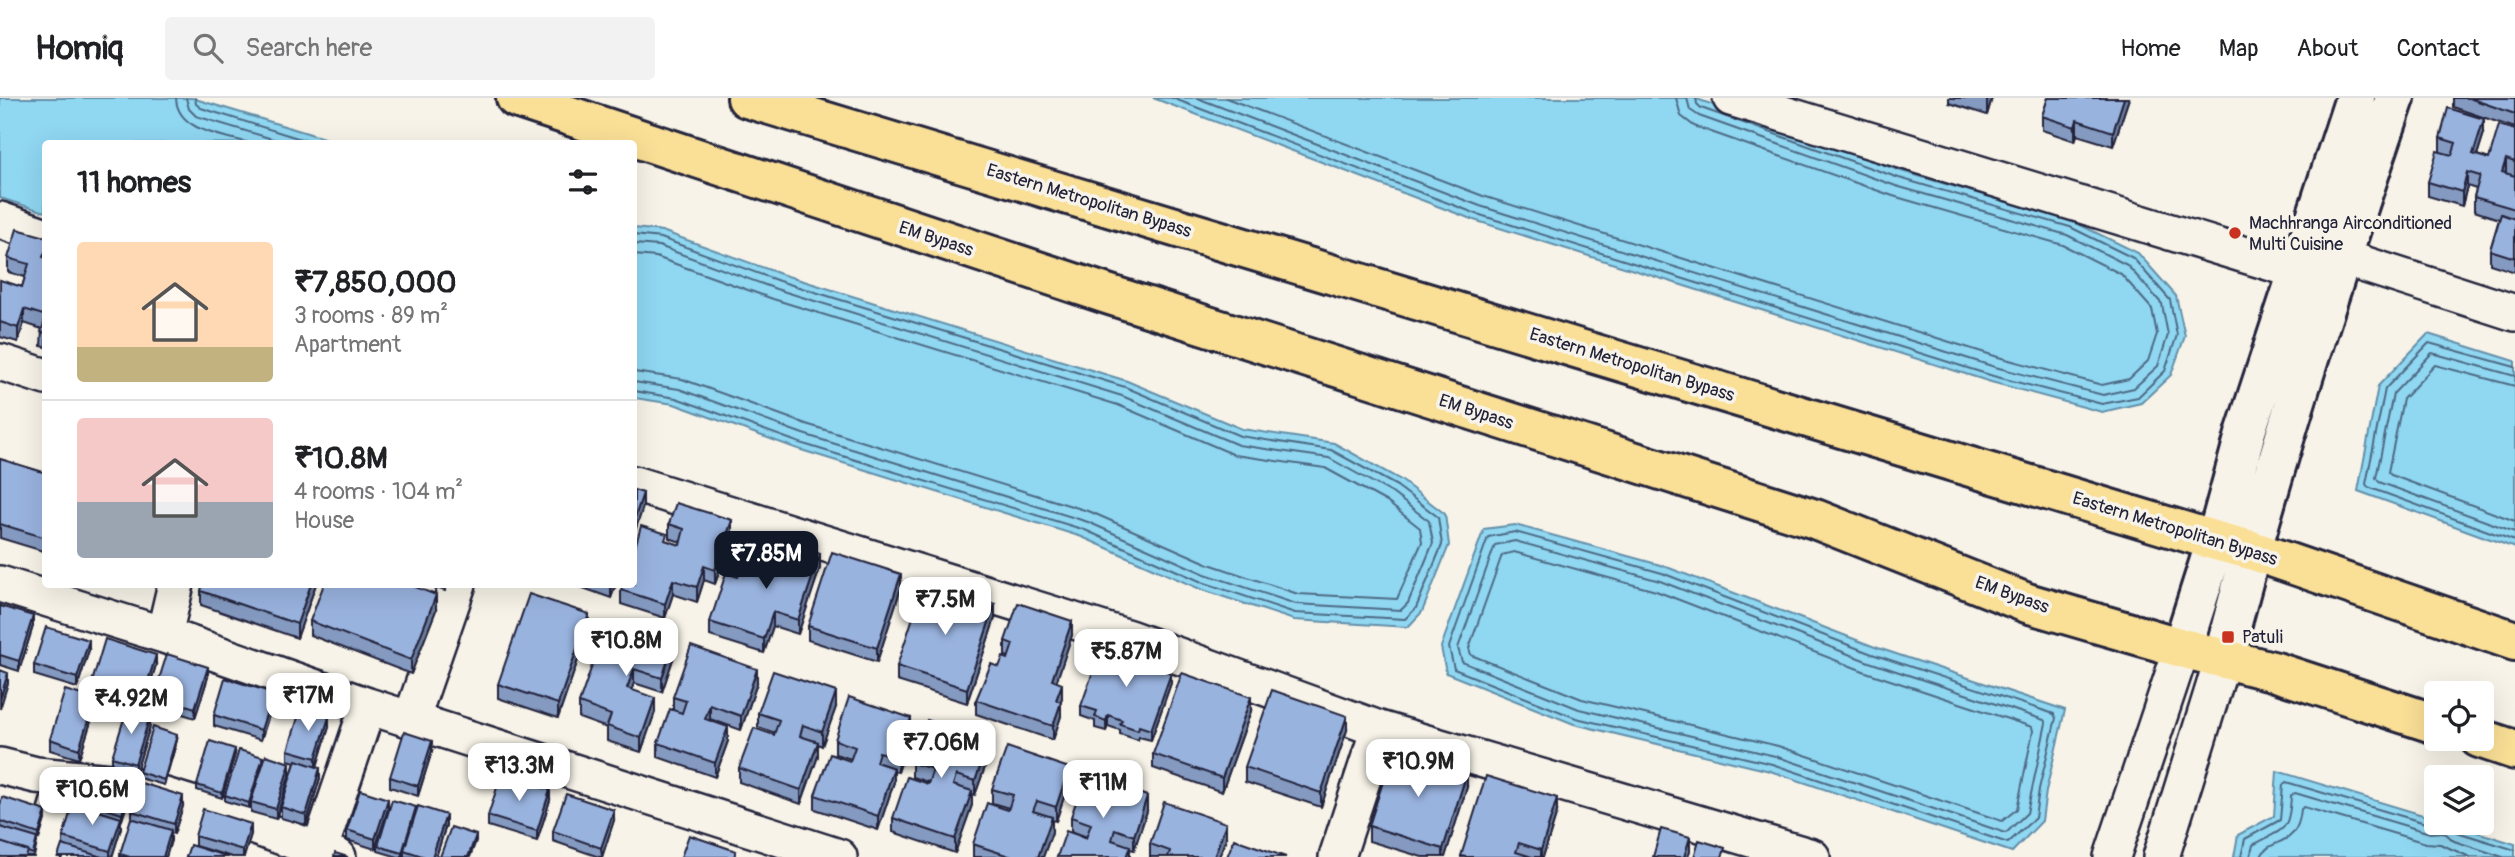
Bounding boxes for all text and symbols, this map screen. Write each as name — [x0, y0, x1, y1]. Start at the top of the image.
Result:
search box — [165, 17, 655, 80]
text: Homiq — [35, 28, 123, 69]
icon: search — [189, 29, 227, 67]
text: Search here — [245, 32, 372, 64]
text: Home — [2120, 34, 2181, 63]
text: Map — [2219, 34, 2259, 63]
text: About — [2297, 34, 2359, 63]
text: Contact — [2397, 34, 2480, 63]
street label: Eastern Metropolitan Bypass — [984, 159, 1194, 243]
icon: filters — [564, 163, 602, 201]
text: 11 homes — [77, 164, 191, 201]
place label: Machhranga Airconditioned Multi Cuisine — [2249, 212, 2452, 256]
street label: EM Bypass — [896, 216, 976, 262]
marker: Machhranga Airconditioned Multi Cuisine — [2227, 225, 2243, 241]
text: ₹7,850,000 — [294, 264, 456, 301]
icon: home — [133, 270, 217, 354]
text: 3 rooms · 89 m² — [294, 301, 448, 330]
street label: Eastern Metropolitan Bypass — [1527, 323, 1737, 407]
text: Apartment — [294, 330, 401, 359]
street label: EM Bypass — [1436, 389, 1516, 435]
text: ₹10.8M — [294, 440, 388, 477]
icon: home — [133, 446, 217, 530]
text: 4 rooms · 104 m² — [294, 477, 463, 506]
street label: Eastern Metropolitan Bypass — [2070, 487, 2280, 571]
text: House — [294, 506, 354, 535]
pin: ₹7.85M — [709, 532, 823, 591]
text: ₹7.85M — [730, 539, 802, 568]
street label: EM Bypass — [1972, 571, 2052, 619]
pin: ₹7.5M — [896, 578, 994, 637]
text: ₹7.5M — [915, 585, 975, 614]
pin: ₹10.8M — [569, 618, 683, 678]
text: ₹10.8M — [590, 626, 662, 655]
place label: Patuli — [2242, 626, 2283, 649]
marker: Patuli — [2220, 629, 2236, 645]
pin: ₹5.87M — [1069, 630, 1183, 689]
text: ₹5.87M — [1090, 637, 1162, 666]
pin: ₹17M — [267, 674, 349, 733]
pin: ₹4.92M — [74, 676, 188, 736]
text: ₹17M — [282, 681, 334, 710]
map controls — [2424, 681, 2494, 835]
button: locate — [2424, 681, 2494, 751]
text: ₹4.92M — [94, 684, 168, 713]
pin: ₹7.06M — [884, 720, 998, 780]
text: ₹7.06M — [903, 728, 979, 757]
pin: ₹10.9M — [1361, 740, 1475, 799]
pin: ₹13.3M — [462, 744, 576, 803]
text: ₹10.9M — [1382, 747, 1454, 776]
text: ₹13.3M — [484, 751, 554, 780]
pin: ₹11M — [1062, 760, 1144, 820]
button: layers — [2424, 765, 2494, 835]
pin: ₹10.6M — [35, 768, 149, 827]
text: ₹11M — [1079, 768, 1127, 797]
text: ₹10.6M — [55, 775, 129, 804]

